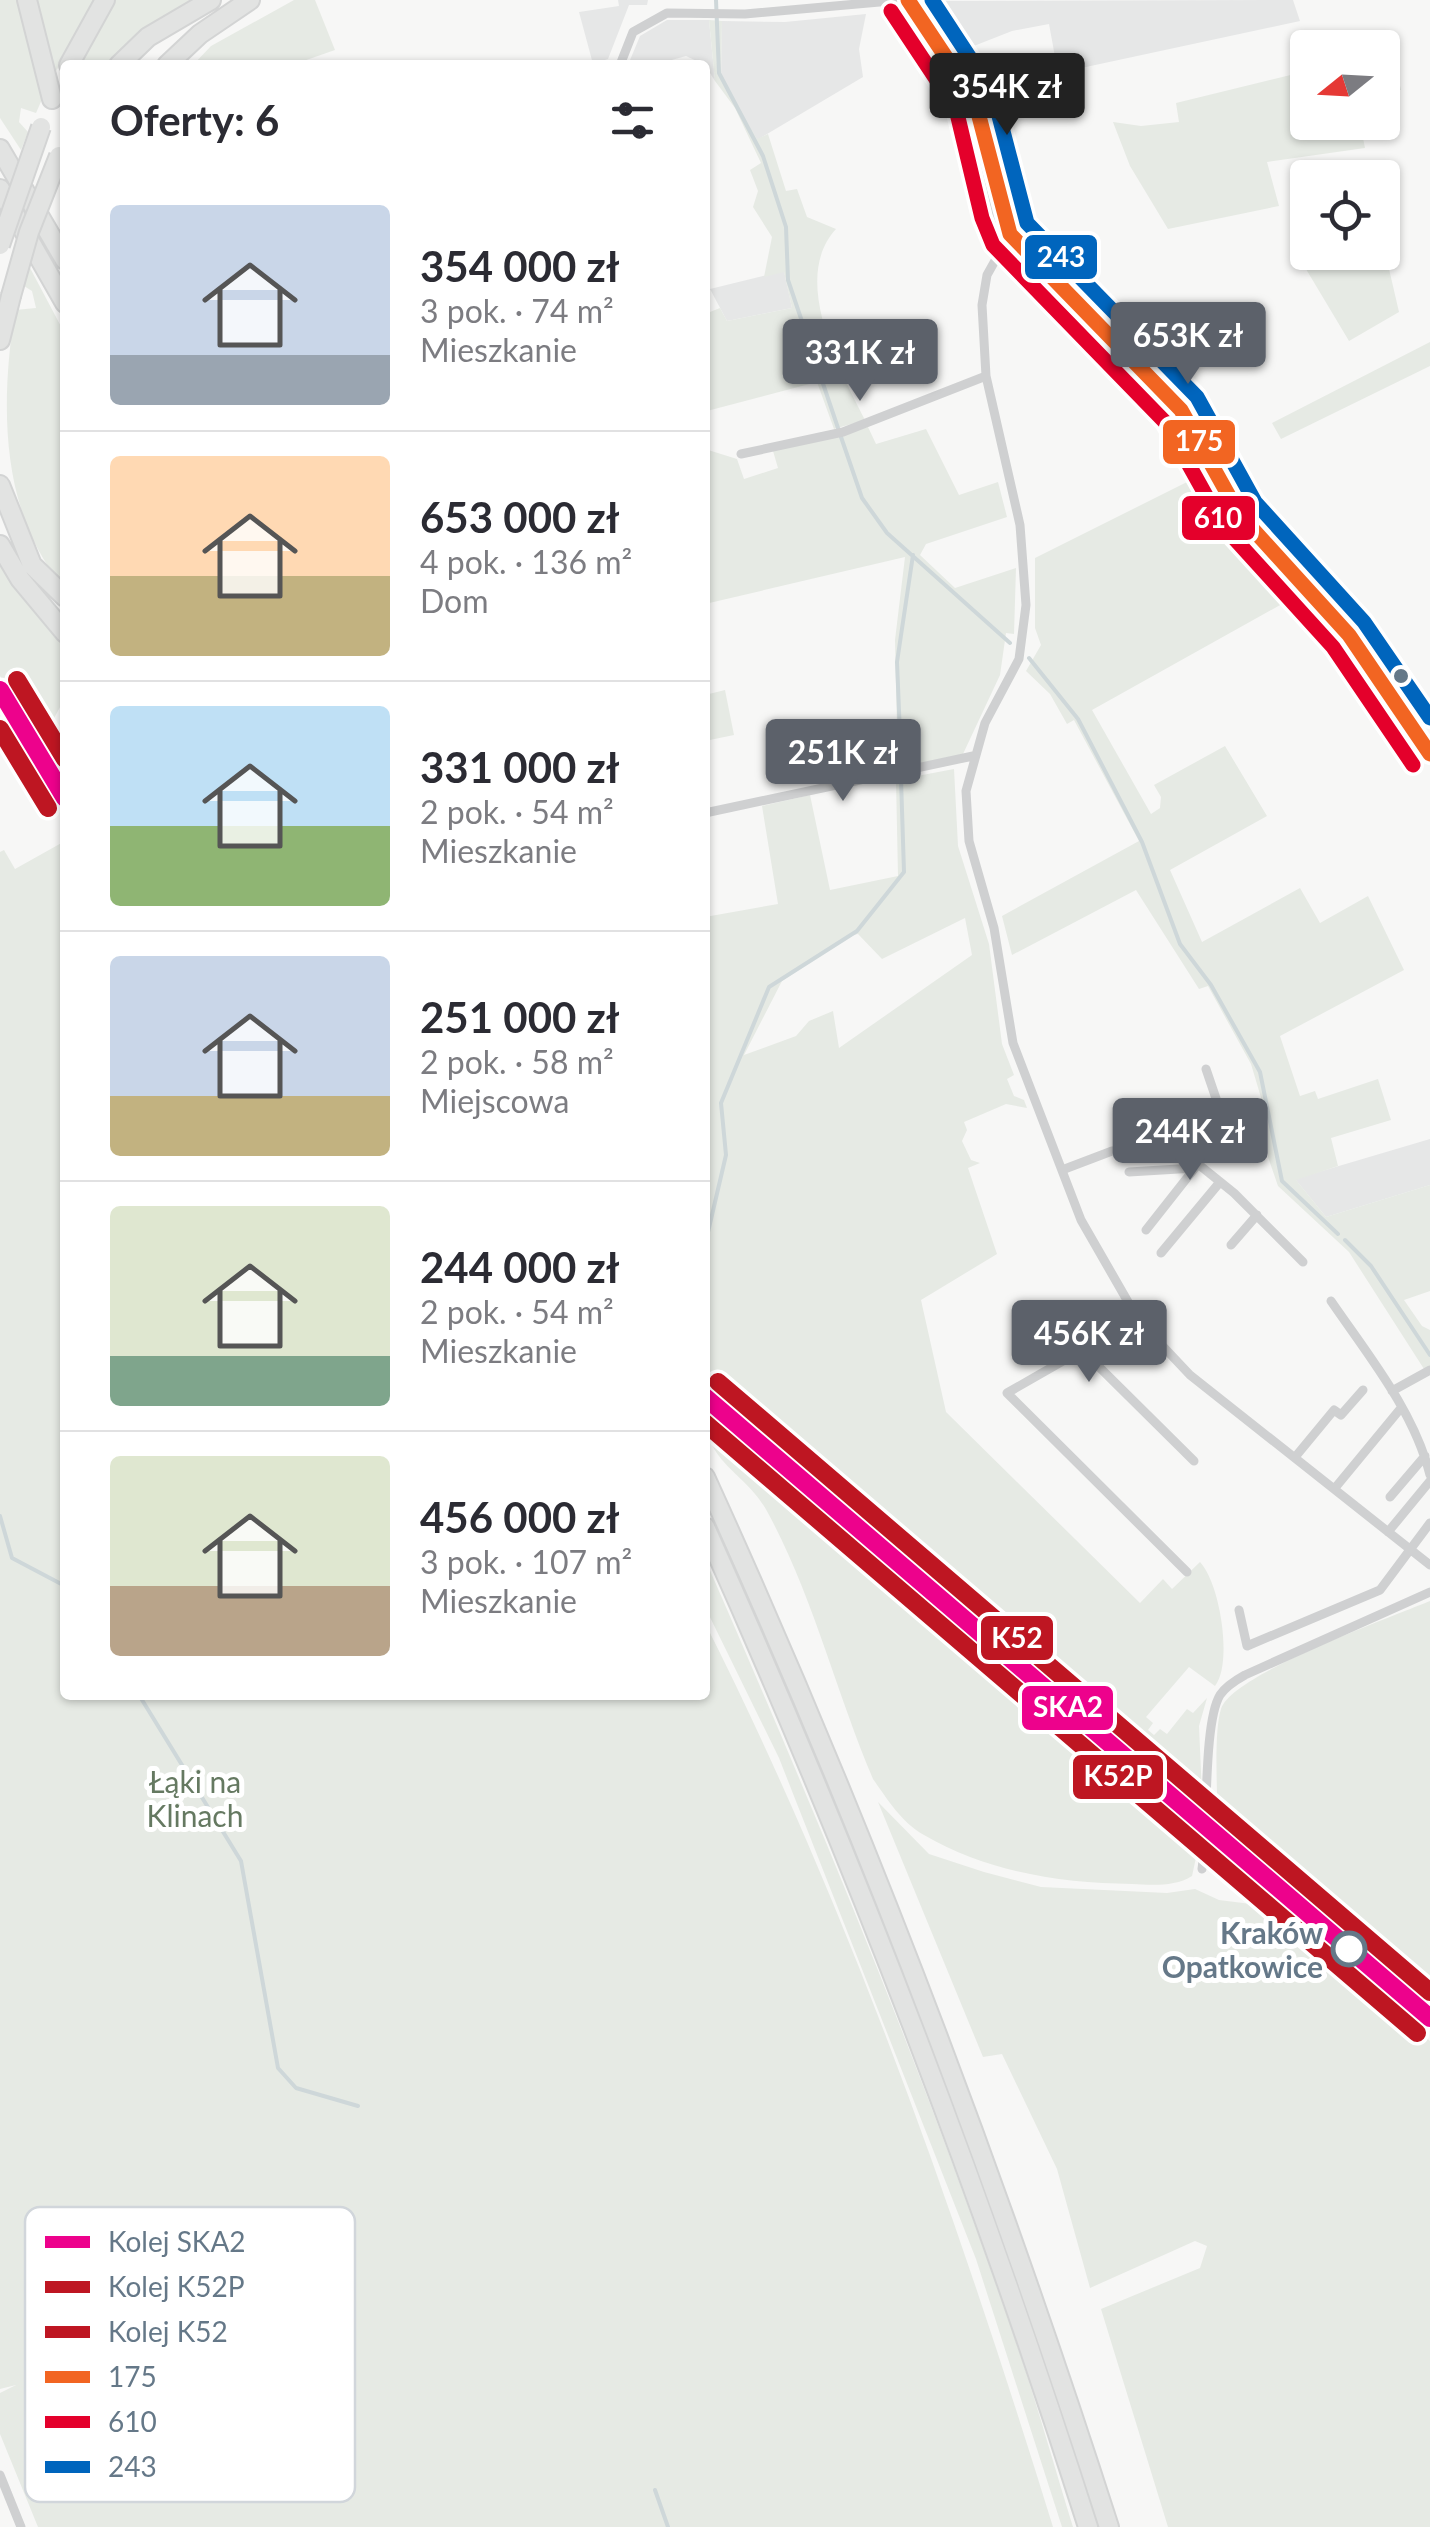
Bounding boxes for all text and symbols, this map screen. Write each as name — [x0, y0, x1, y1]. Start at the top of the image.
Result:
north arrow — [1290, 30, 1400, 140]
map controls — [1290, 30, 1400, 270]
pin: 354K zł — [915, 53, 1099, 138]
text: 354K zł — [952, 66, 1062, 105]
icon: filters — [605, 93, 660, 148]
text: Oferty: 6 — [110, 95, 279, 145]
button: locate — [1290, 160, 1400, 270]
line badge: 243 — [1023, 233, 1099, 281]
text: 243 — [1037, 239, 1085, 273]
text: 354 000 zł — [420, 241, 620, 291]
icon: home — [190, 245, 310, 365]
text: 3 pok. · 74 m² — [420, 291, 614, 330]
pin: 653K zł — [1096, 302, 1280, 387]
text: 653K zł — [1133, 315, 1243, 354]
pin: 331K zł — [768, 319, 952, 404]
text: Mieszkanie — [420, 330, 577, 369]
text: 331K zł — [805, 332, 915, 371]
line badge: 175 — [1161, 418, 1237, 466]
text: 175 — [1175, 423, 1223, 457]
text: 653 000 zł — [420, 492, 620, 542]
line badge: 610 — [1180, 494, 1257, 542]
icon: home — [190, 496, 310, 616]
text: 610 — [1194, 500, 1242, 534]
text: 4 pok. · 136 m² — [420, 542, 632, 581]
text: Dom — [420, 581, 489, 620]
unlabelled marker — [1391, 666, 1411, 686]
pin: 251K zł — [751, 719, 935, 804]
text: 251K zł — [788, 732, 898, 771]
text: 331 000 zł — [420, 742, 620, 792]
icon: home — [190, 746, 310, 866]
text: 2 pok. · 54 m² — [420, 792, 614, 831]
text: Mieszkanie — [420, 831, 577, 870]
text: 251 000 zł — [420, 992, 620, 1042]
icon: home — [190, 996, 310, 1116]
text: 2 pok. · 58 m² — [420, 1042, 614, 1081]
text: Miejscowa — [420, 1081, 569, 1120]
pin: 244K zł — [1098, 1098, 1282, 1183]
text: 244K zł — [1135, 1111, 1245, 1150]
text: 244 000 zł — [420, 1242, 620, 1292]
icon: home — [190, 1246, 310, 1366]
text: 2 pok. · 54 m² — [420, 1292, 614, 1331]
pin: 456K zł — [997, 1300, 1181, 1385]
text: 456K zł — [1034, 1313, 1144, 1352]
text: Mieszkanie — [420, 1331, 577, 1370]
text: 456 000 zł — [420, 1492, 620, 1542]
icon: home — [190, 1496, 310, 1616]
text: 3 pok. · 107 m² — [420, 1542, 632, 1581]
text: Mieszkanie — [420, 1581, 577, 1620]
line badge: K52 — [979, 1614, 1055, 1662]
text: K52 — [991, 1620, 1043, 1654]
line badge: SKA2 — [1020, 1684, 1115, 1732]
text: SKA2 — [1033, 1689, 1103, 1723]
line badge: K52P — [1071, 1753, 1165, 1801]
text: K52P — [1083, 1758, 1153, 1792]
park label: Łąki na Klinach — [147, 1763, 243, 1833]
place label: Kraków Opatkowice — [1162, 1914, 1323, 1984]
marker: Kraków Opatkowice — [1332, 1932, 1366, 1966]
legend — [25, 2207, 355, 2502]
text: Kolej SKA2 — [108, 2224, 246, 2258]
text: Kolej K52P — [108, 2269, 245, 2303]
text: Kolej K52 — [108, 2314, 228, 2348]
text: 175 — [108, 2359, 157, 2393]
text: 610 — [108, 2404, 157, 2438]
text: 243 — [108, 2449, 157, 2483]

